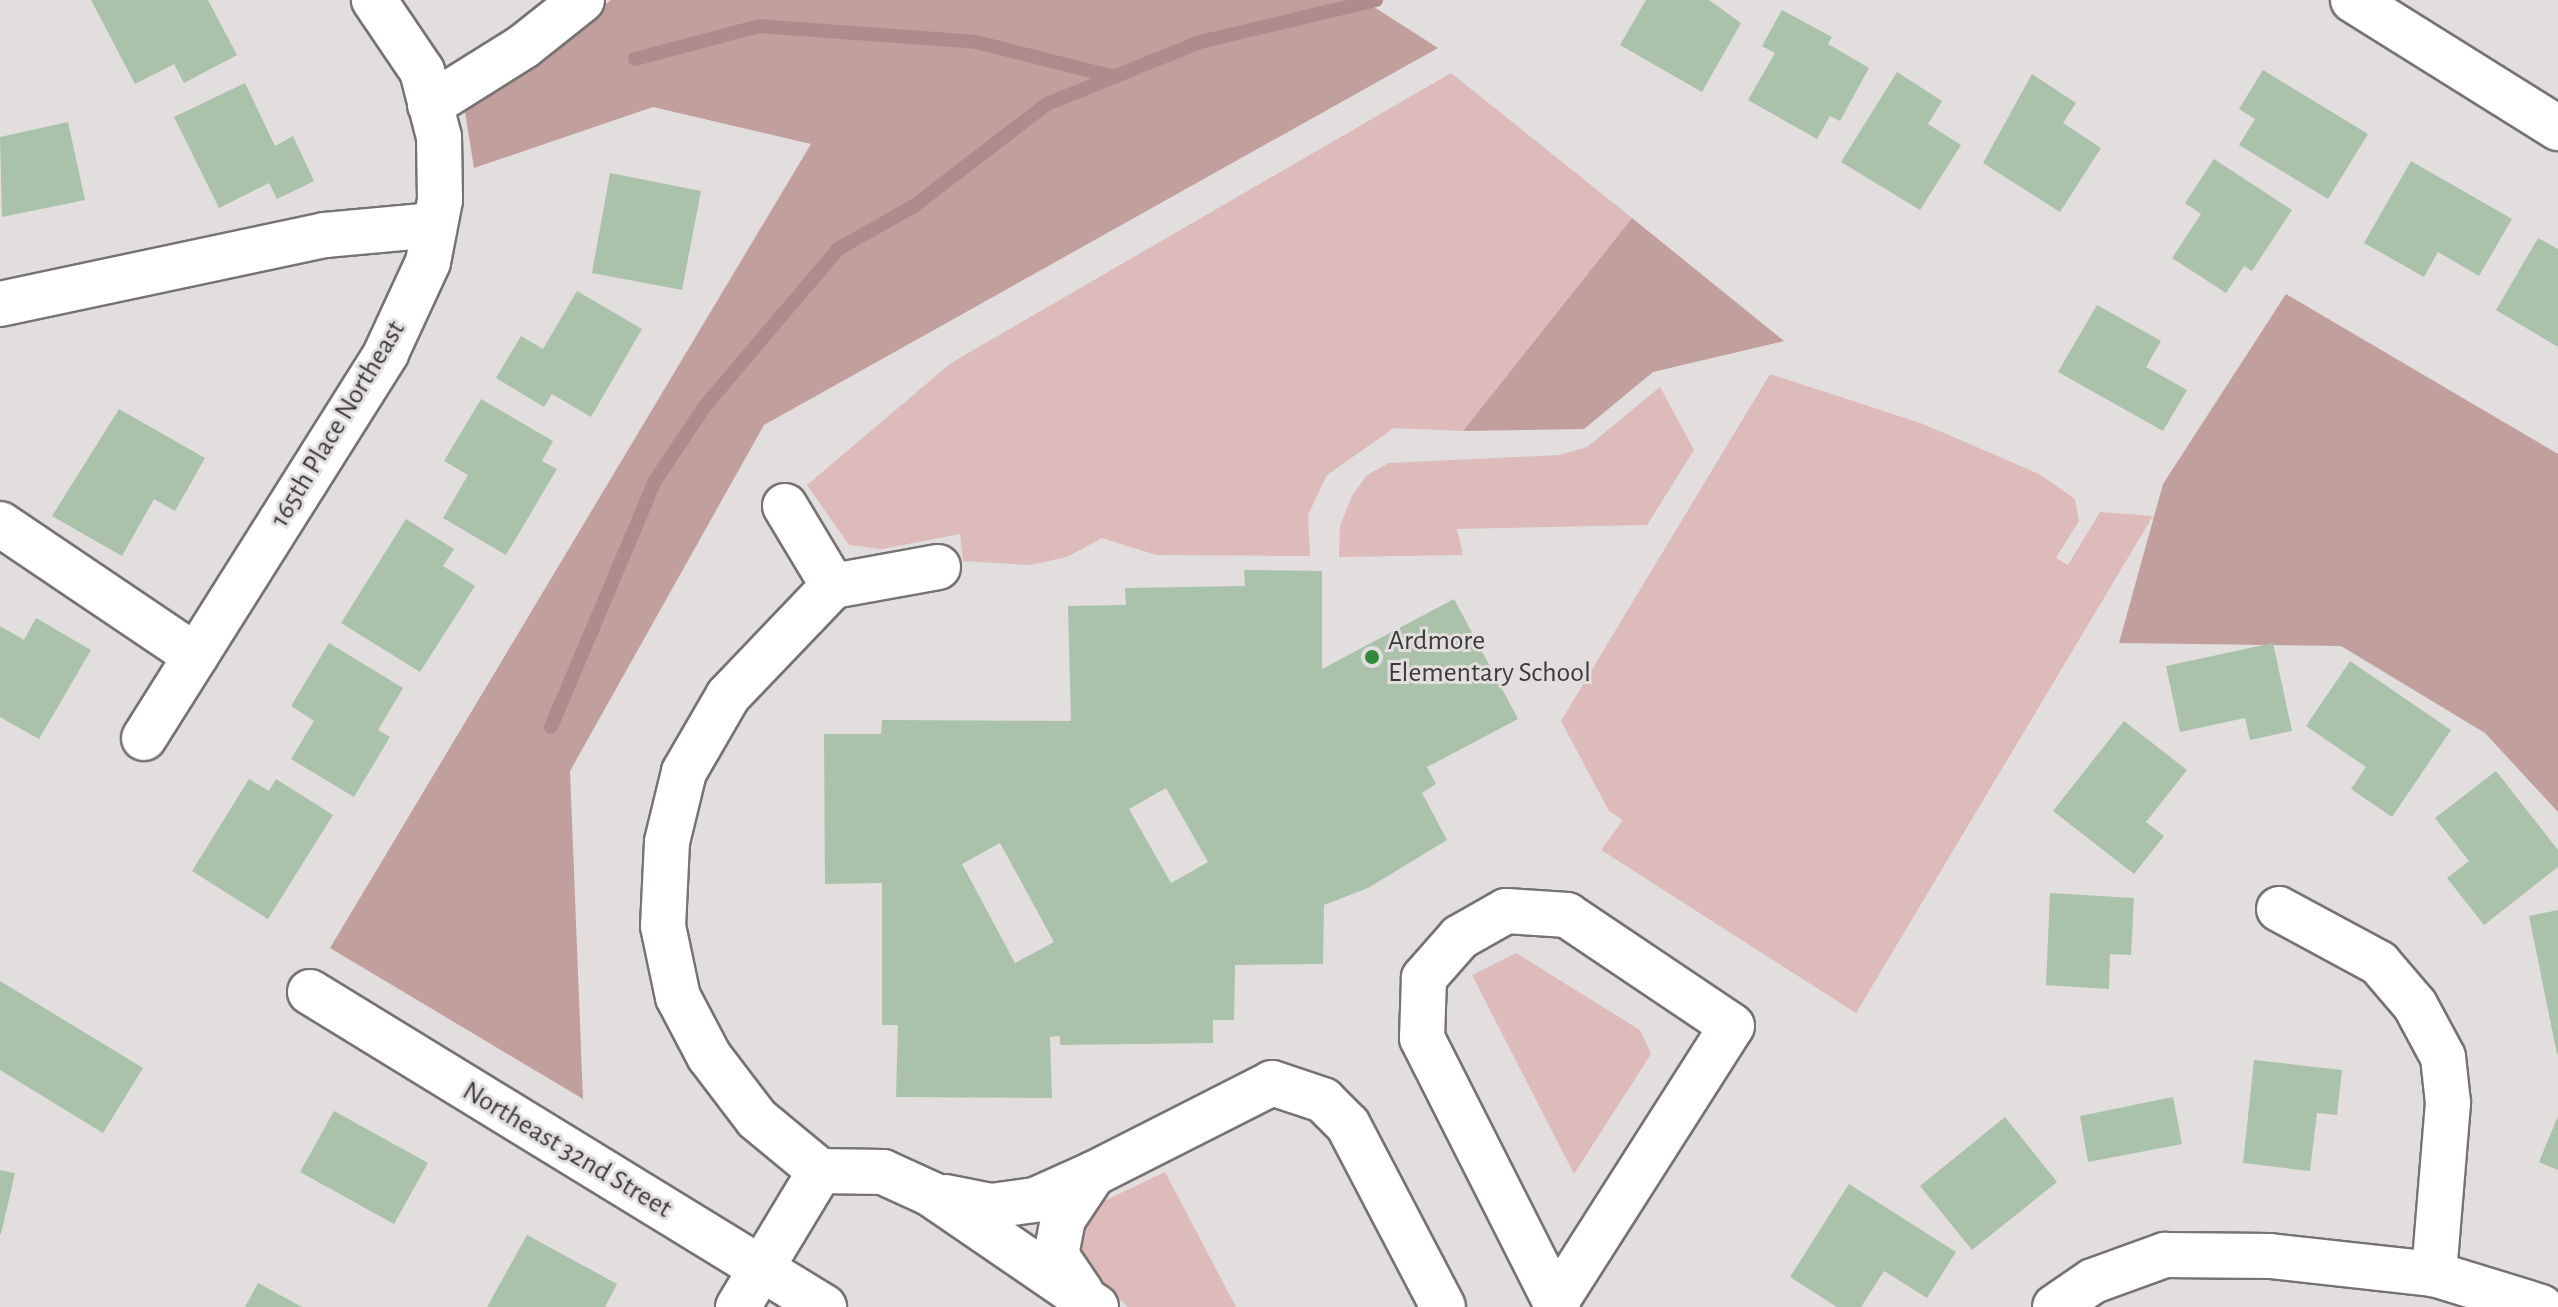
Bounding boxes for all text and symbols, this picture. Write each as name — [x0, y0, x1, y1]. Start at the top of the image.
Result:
street label: 165th Place Northeast — [263, 315, 413, 533]
place label: Ardmore Elementary School — [1388, 624, 1591, 690]
marker: Ardmore Elementary School — [1363, 648, 1381, 666]
street label: Northeast 32nd Street — [456, 1074, 678, 1226]

